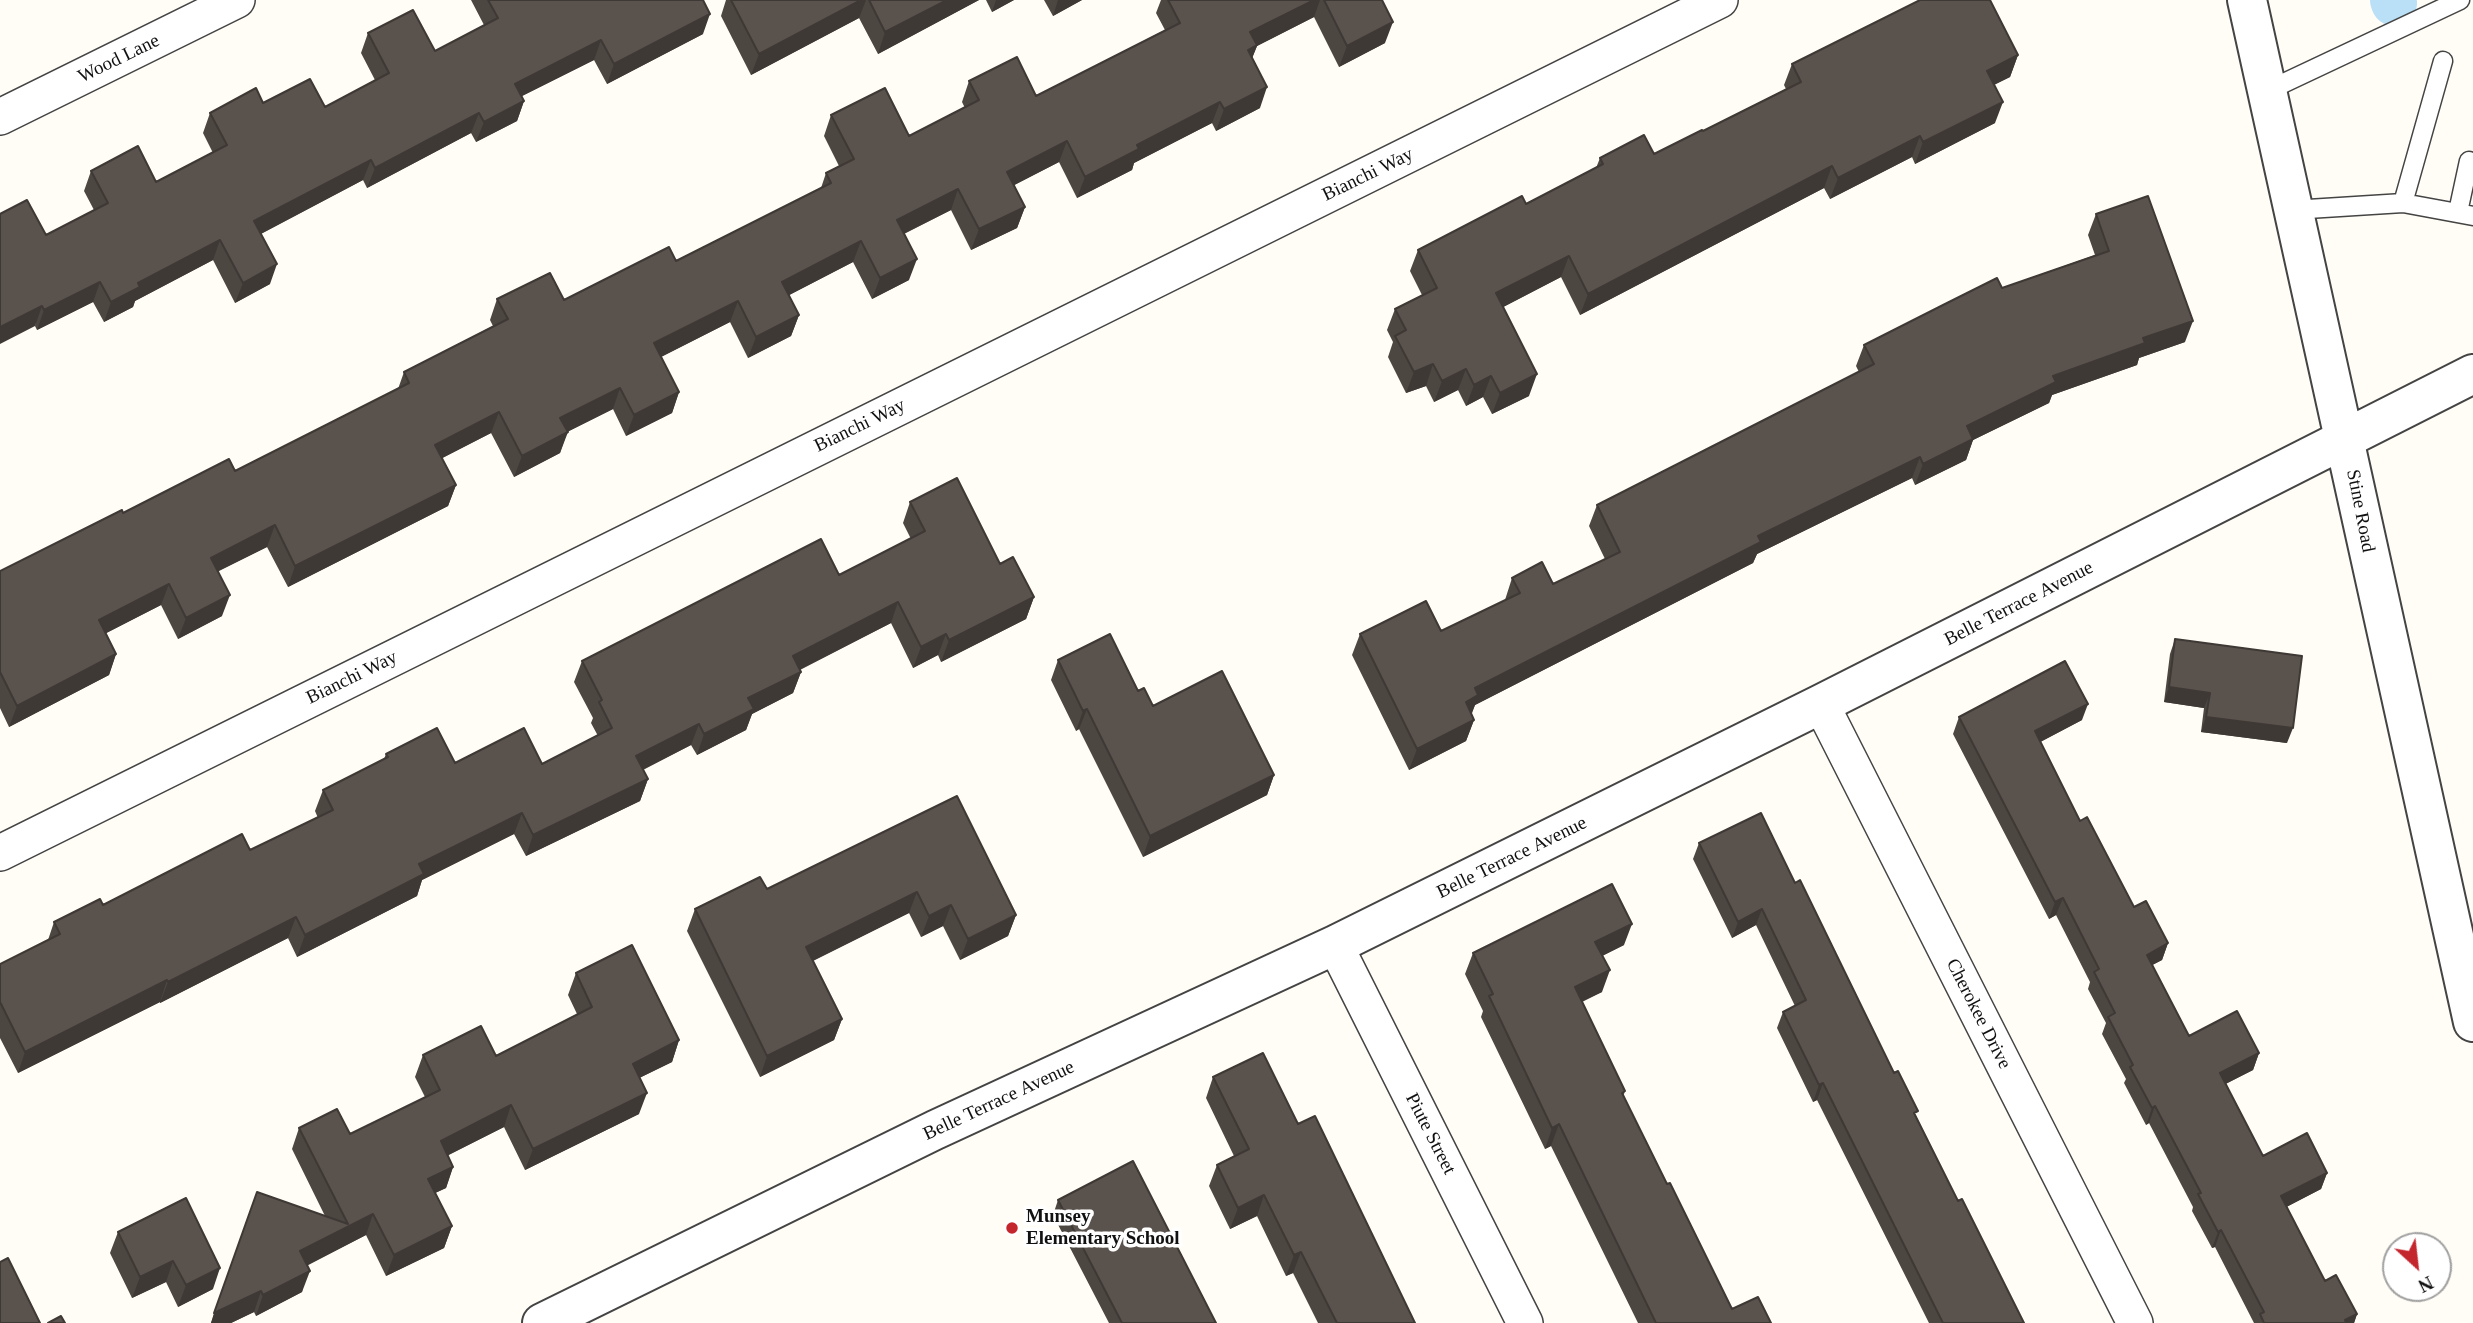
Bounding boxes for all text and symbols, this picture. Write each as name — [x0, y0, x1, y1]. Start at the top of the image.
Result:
street label: Wood Lane — [75, 30, 163, 88]
street label: Bianchi Way — [1319, 143, 1417, 207]
street label: Bianchi Way — [811, 394, 909, 458]
street label: Stine Road — [2341, 468, 2379, 554]
street label: Belle Terrace Avenue — [1941, 557, 2097, 651]
street label: Bianchi Way — [303, 646, 401, 710]
street label: Belle Terrace Avenue — [1433, 812, 1591, 904]
street label: Cherokee Drive — [1940, 955, 2016, 1073]
street label: Belle Terrace Avenue — [920, 1056, 1078, 1146]
street label: Piute Street — [1400, 1090, 1460, 1178]
place label: Munsey Elementary School — [1026, 1206, 1180, 1250]
marker: Munsey Elementary School — [1004, 1220, 1020, 1236]
north arrow — [2382, 1232, 2452, 1302]
text: N — [2415, 1272, 2437, 1297]

